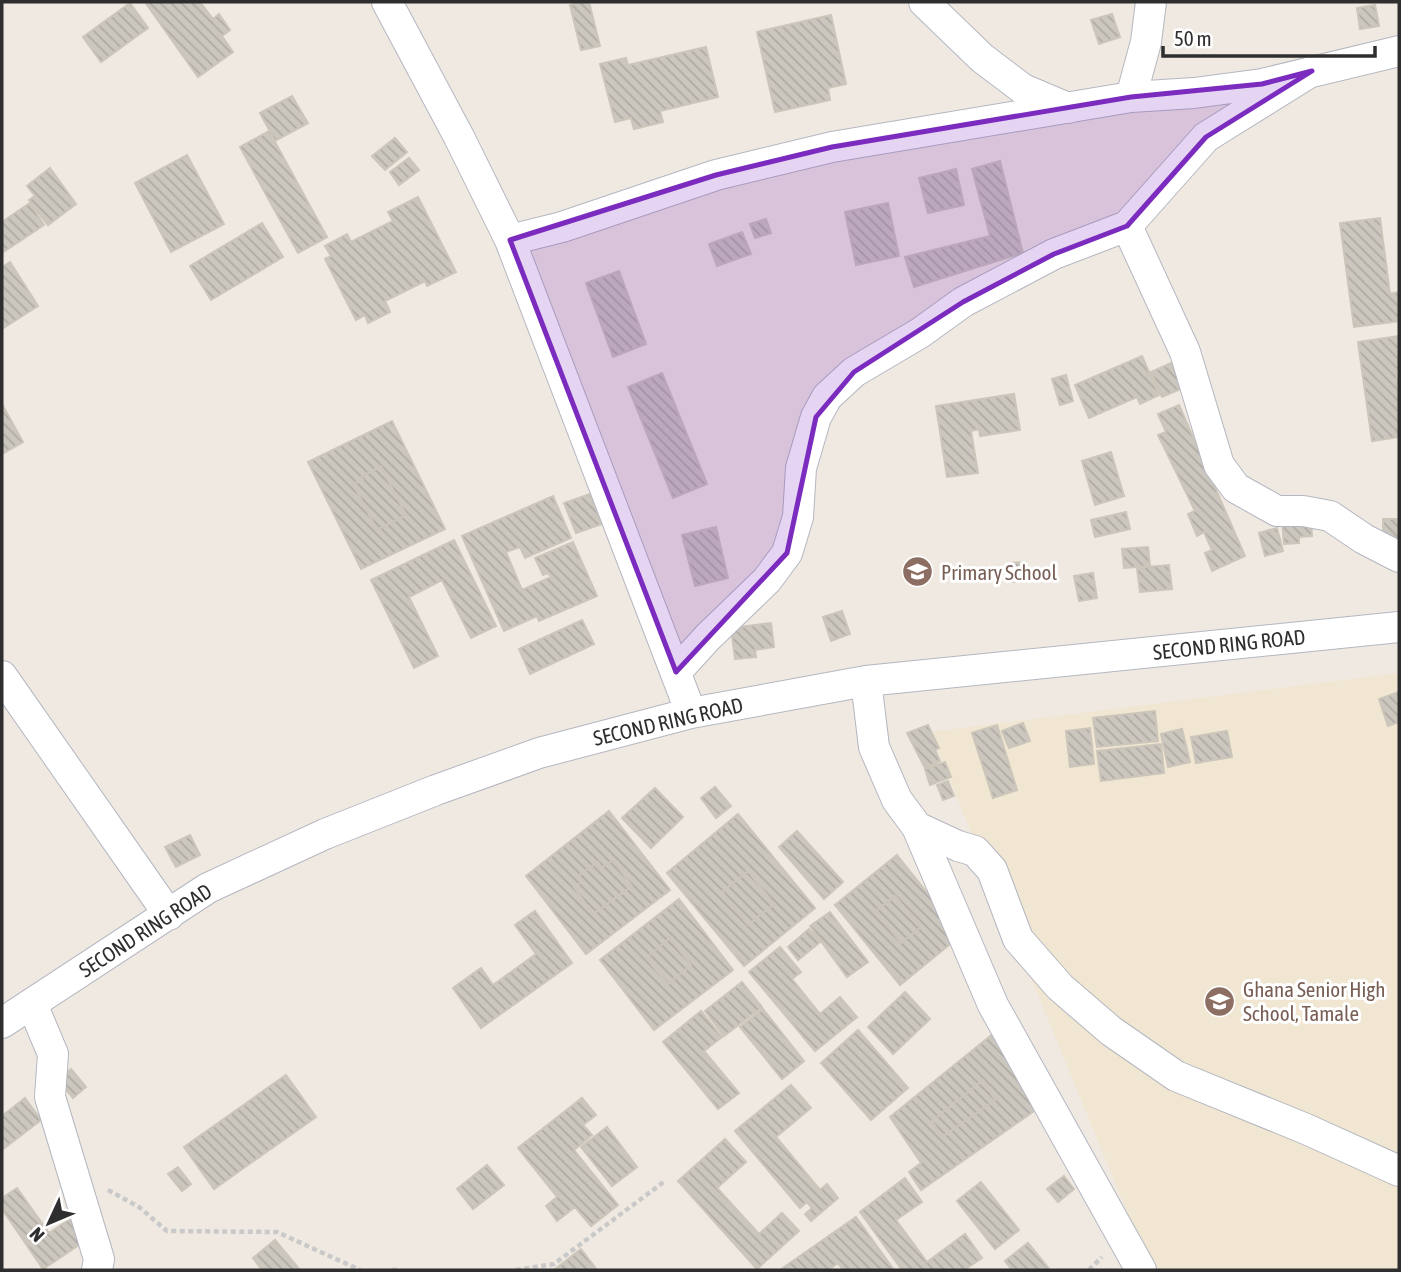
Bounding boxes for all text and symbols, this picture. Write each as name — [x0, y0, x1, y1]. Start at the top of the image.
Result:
scale bar — [1163, 14, 1375, 58]
text: 50 m — [1174, 26, 1212, 50]
school or university icon: Primary School — [901, 555, 935, 589]
place label: Primary School — [941, 560, 1057, 584]
street label: SECOND RING ROAD — [1152, 624, 1306, 664]
street label: SECOND RING ROAD — [591, 692, 745, 750]
street label: SECOND RING ROAD — [74, 878, 216, 982]
place label: Ghana Senior High School, Tamale — [1243, 977, 1385, 1025]
school or university icon: Ghana Senior High School, Tamale — [1203, 984, 1237, 1018]
north arrow — [14, 1188, 84, 1258]
text: N — [25, 1223, 49, 1246]

